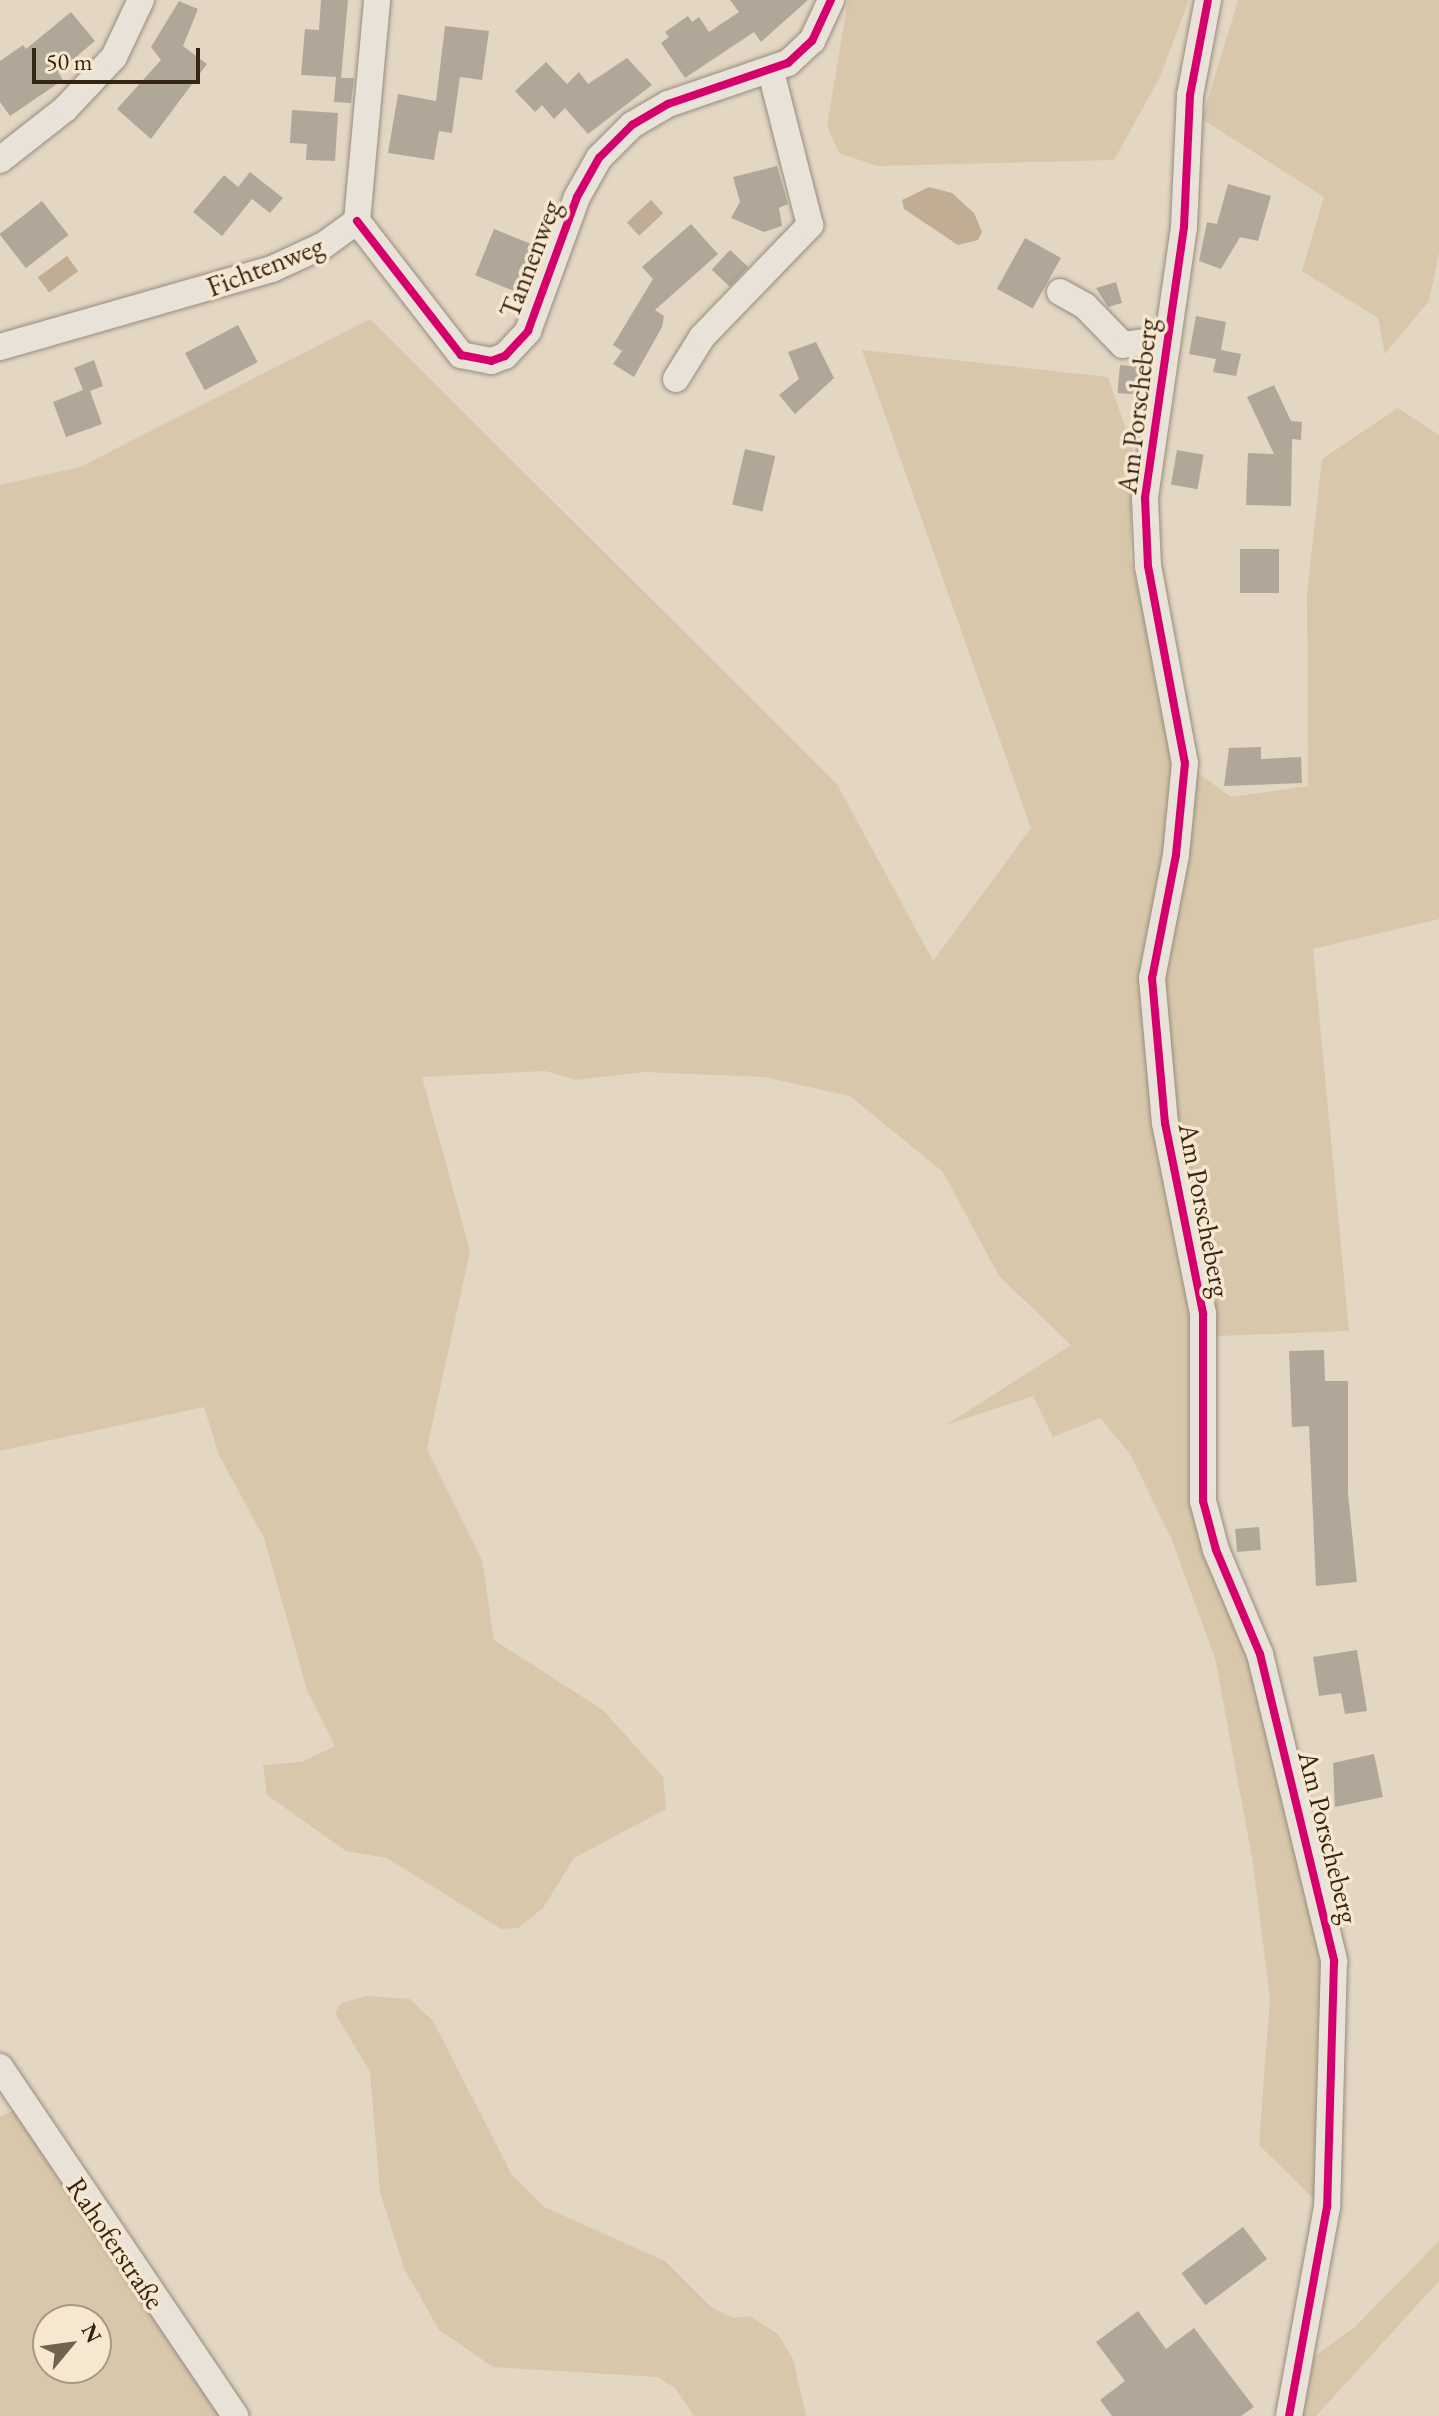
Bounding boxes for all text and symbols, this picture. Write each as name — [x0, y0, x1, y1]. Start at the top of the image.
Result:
scale bar — [36, 32, 204, 82]
text: 50 m — [46, 46, 93, 77]
street label: Tannenweg — [492, 195, 568, 323]
street label: Fichtenweg — [202, 228, 328, 304]
street label: Am Porscheberg — [1110, 316, 1164, 496]
street label: Am Porscheberg — [1172, 1120, 1238, 1300]
street label: Am Porscheberg — [1291, 1747, 1367, 1927]
street label: Rahoferstraße — [60, 2171, 172, 2315]
north arrow — [32, 2304, 112, 2384]
text: N — [75, 2318, 109, 2348]

